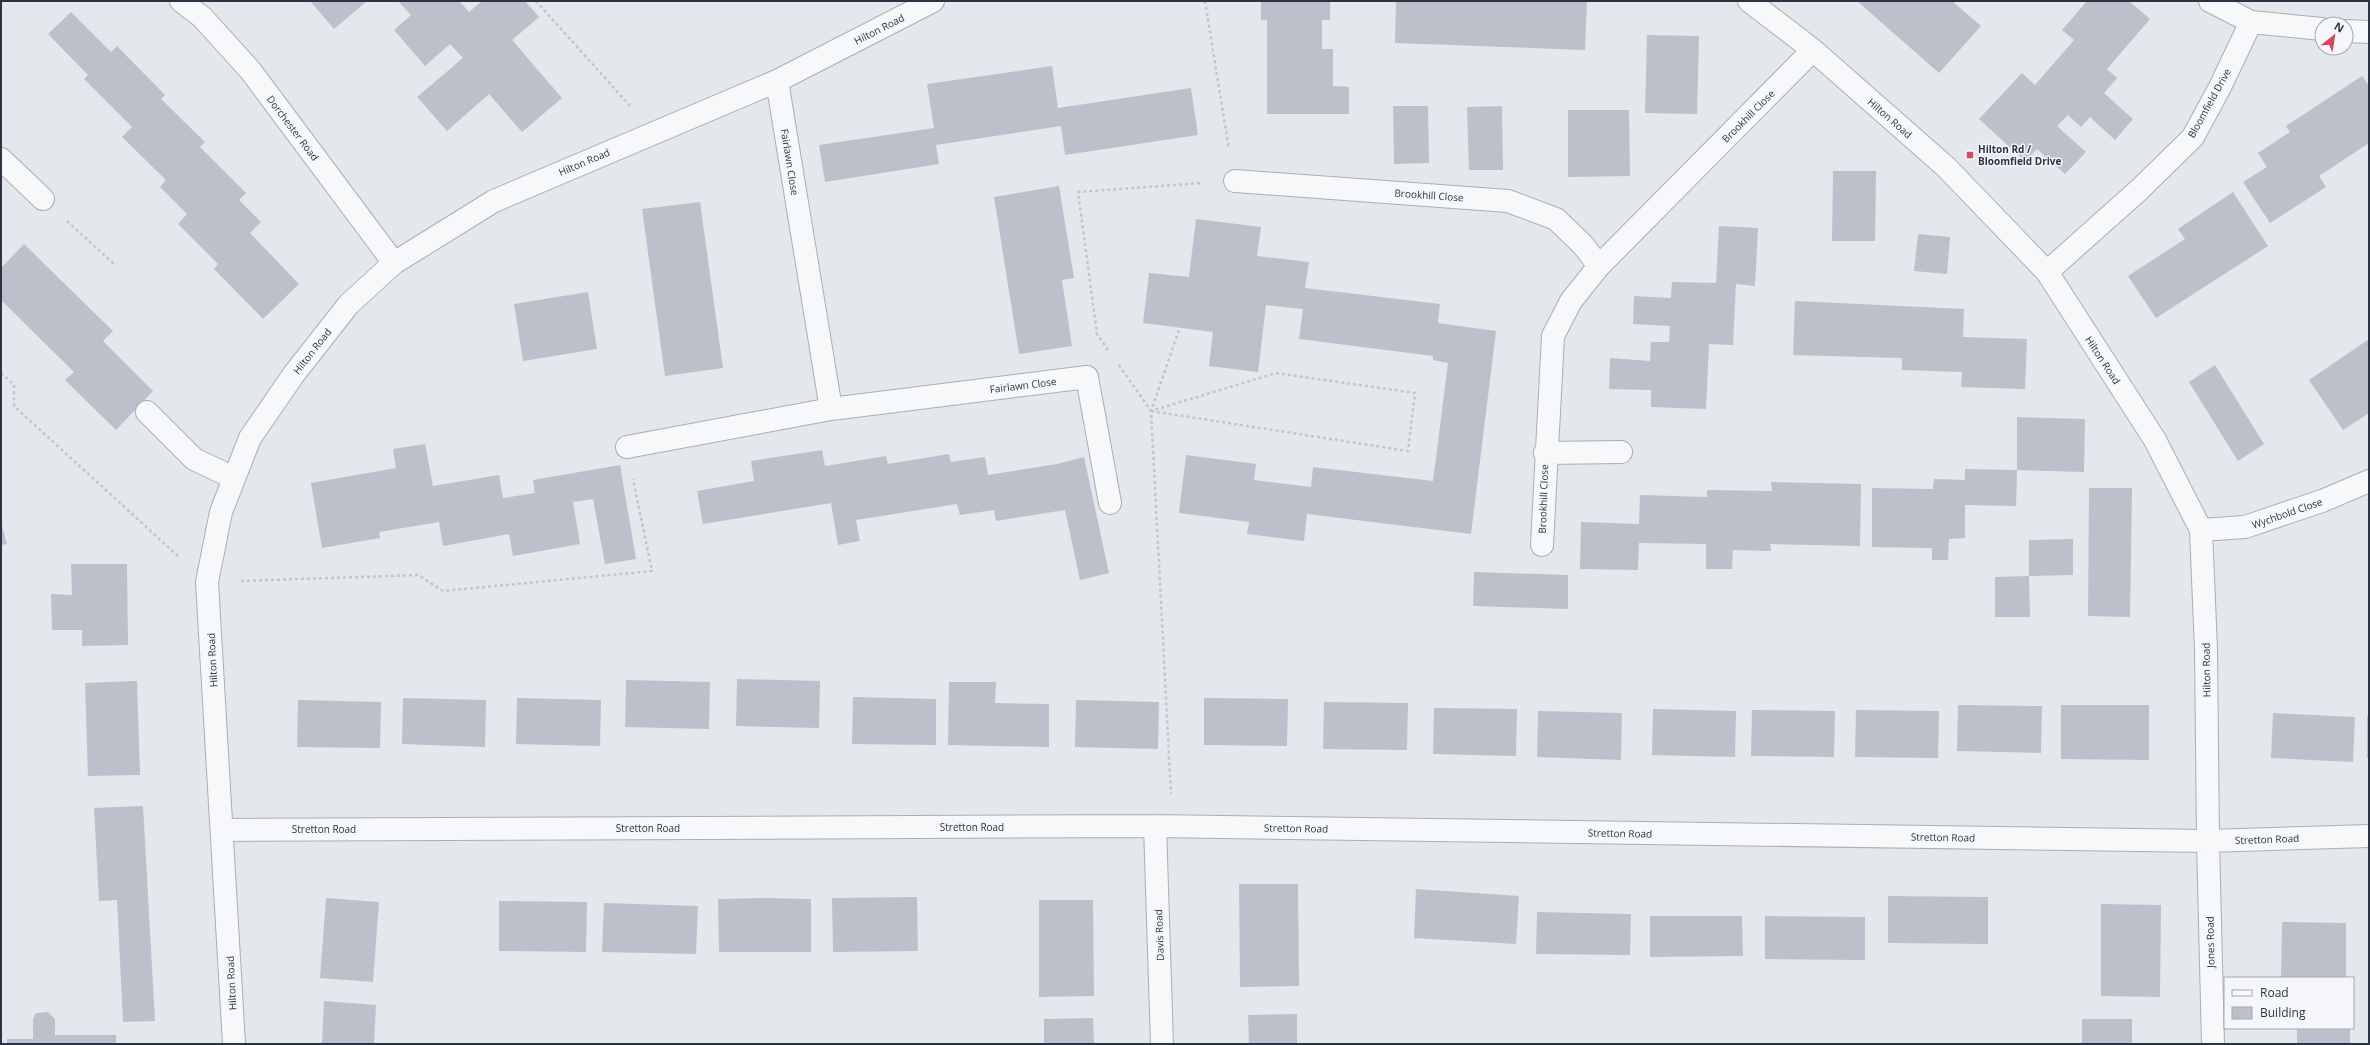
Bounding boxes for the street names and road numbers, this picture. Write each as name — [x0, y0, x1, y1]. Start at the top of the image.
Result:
street label: Hilton Road — [851, 10, 907, 48]
street label: Bloomfield Drive — [2184, 65, 2234, 140]
street label: Brookhill Close — [1719, 86, 1778, 145]
street label: Dorchester Road — [264, 92, 322, 164]
street label: Hilton Road — [1865, 95, 1915, 141]
street label: Fairlawn Close — [778, 128, 802, 197]
street label: Hilton Road — [556, 145, 612, 179]
street label: Brookhill Close — [1394, 186, 1464, 204]
street label: Hilton Road — [290, 325, 334, 377]
street label: Hilton Road — [2082, 333, 2124, 387]
street label: Fairlawn Close — [989, 374, 1058, 396]
street label: Brookhill Close — [1535, 464, 1551, 534]
street label: Wychbold Close — [2250, 494, 2325, 532]
street label: Hilton Road — [204, 632, 220, 688]
street label: Hilton Road — [2199, 643, 2213, 697]
street label: Stretton Road — [940, 820, 1004, 834]
street label: Stretton Road — [1264, 820, 1328, 836]
street label: Stretton Road — [616, 821, 680, 835]
street label: Stretton Road — [292, 822, 356, 836]
street label: Stretton Road — [1588, 825, 1652, 841]
street label: Stretton Road — [1911, 829, 1975, 845]
street label: Stretton Road — [2235, 831, 2299, 847]
street label: Davis Road — [1151, 909, 1167, 961]
street label: Jones Road — [2203, 916, 2217, 969]
street label: Hilton Road — [223, 955, 239, 1011]

